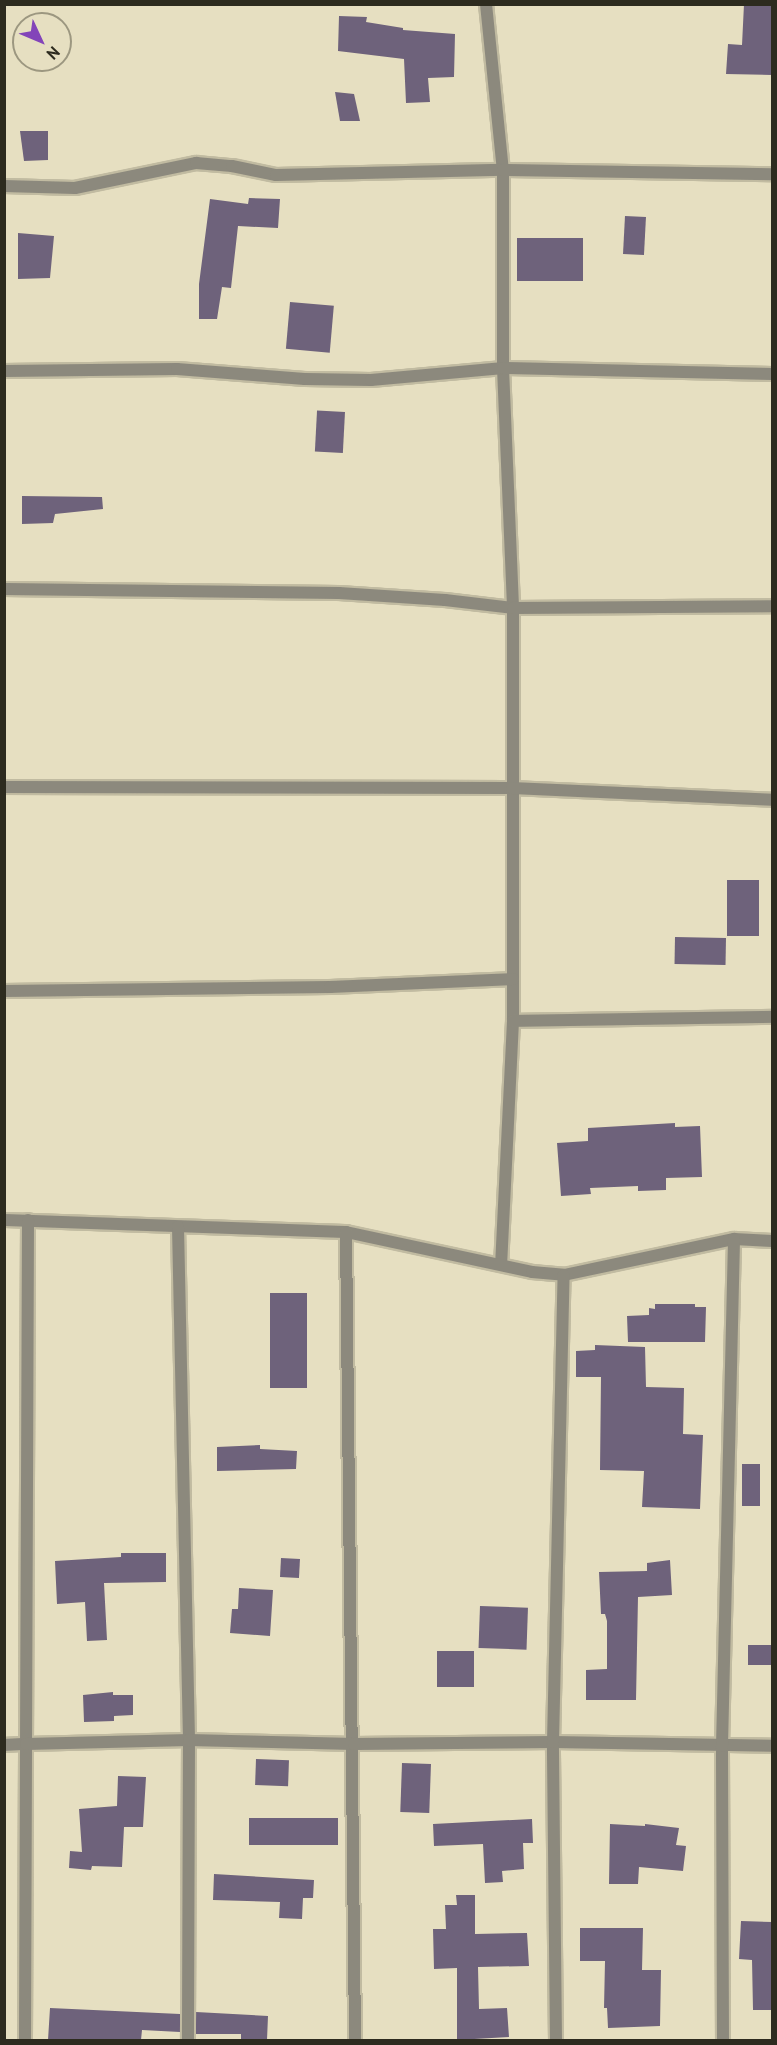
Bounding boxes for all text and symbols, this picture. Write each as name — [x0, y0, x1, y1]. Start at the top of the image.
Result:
north arrow — [12, 12, 72, 72]
text: N — [43, 42, 64, 64]

